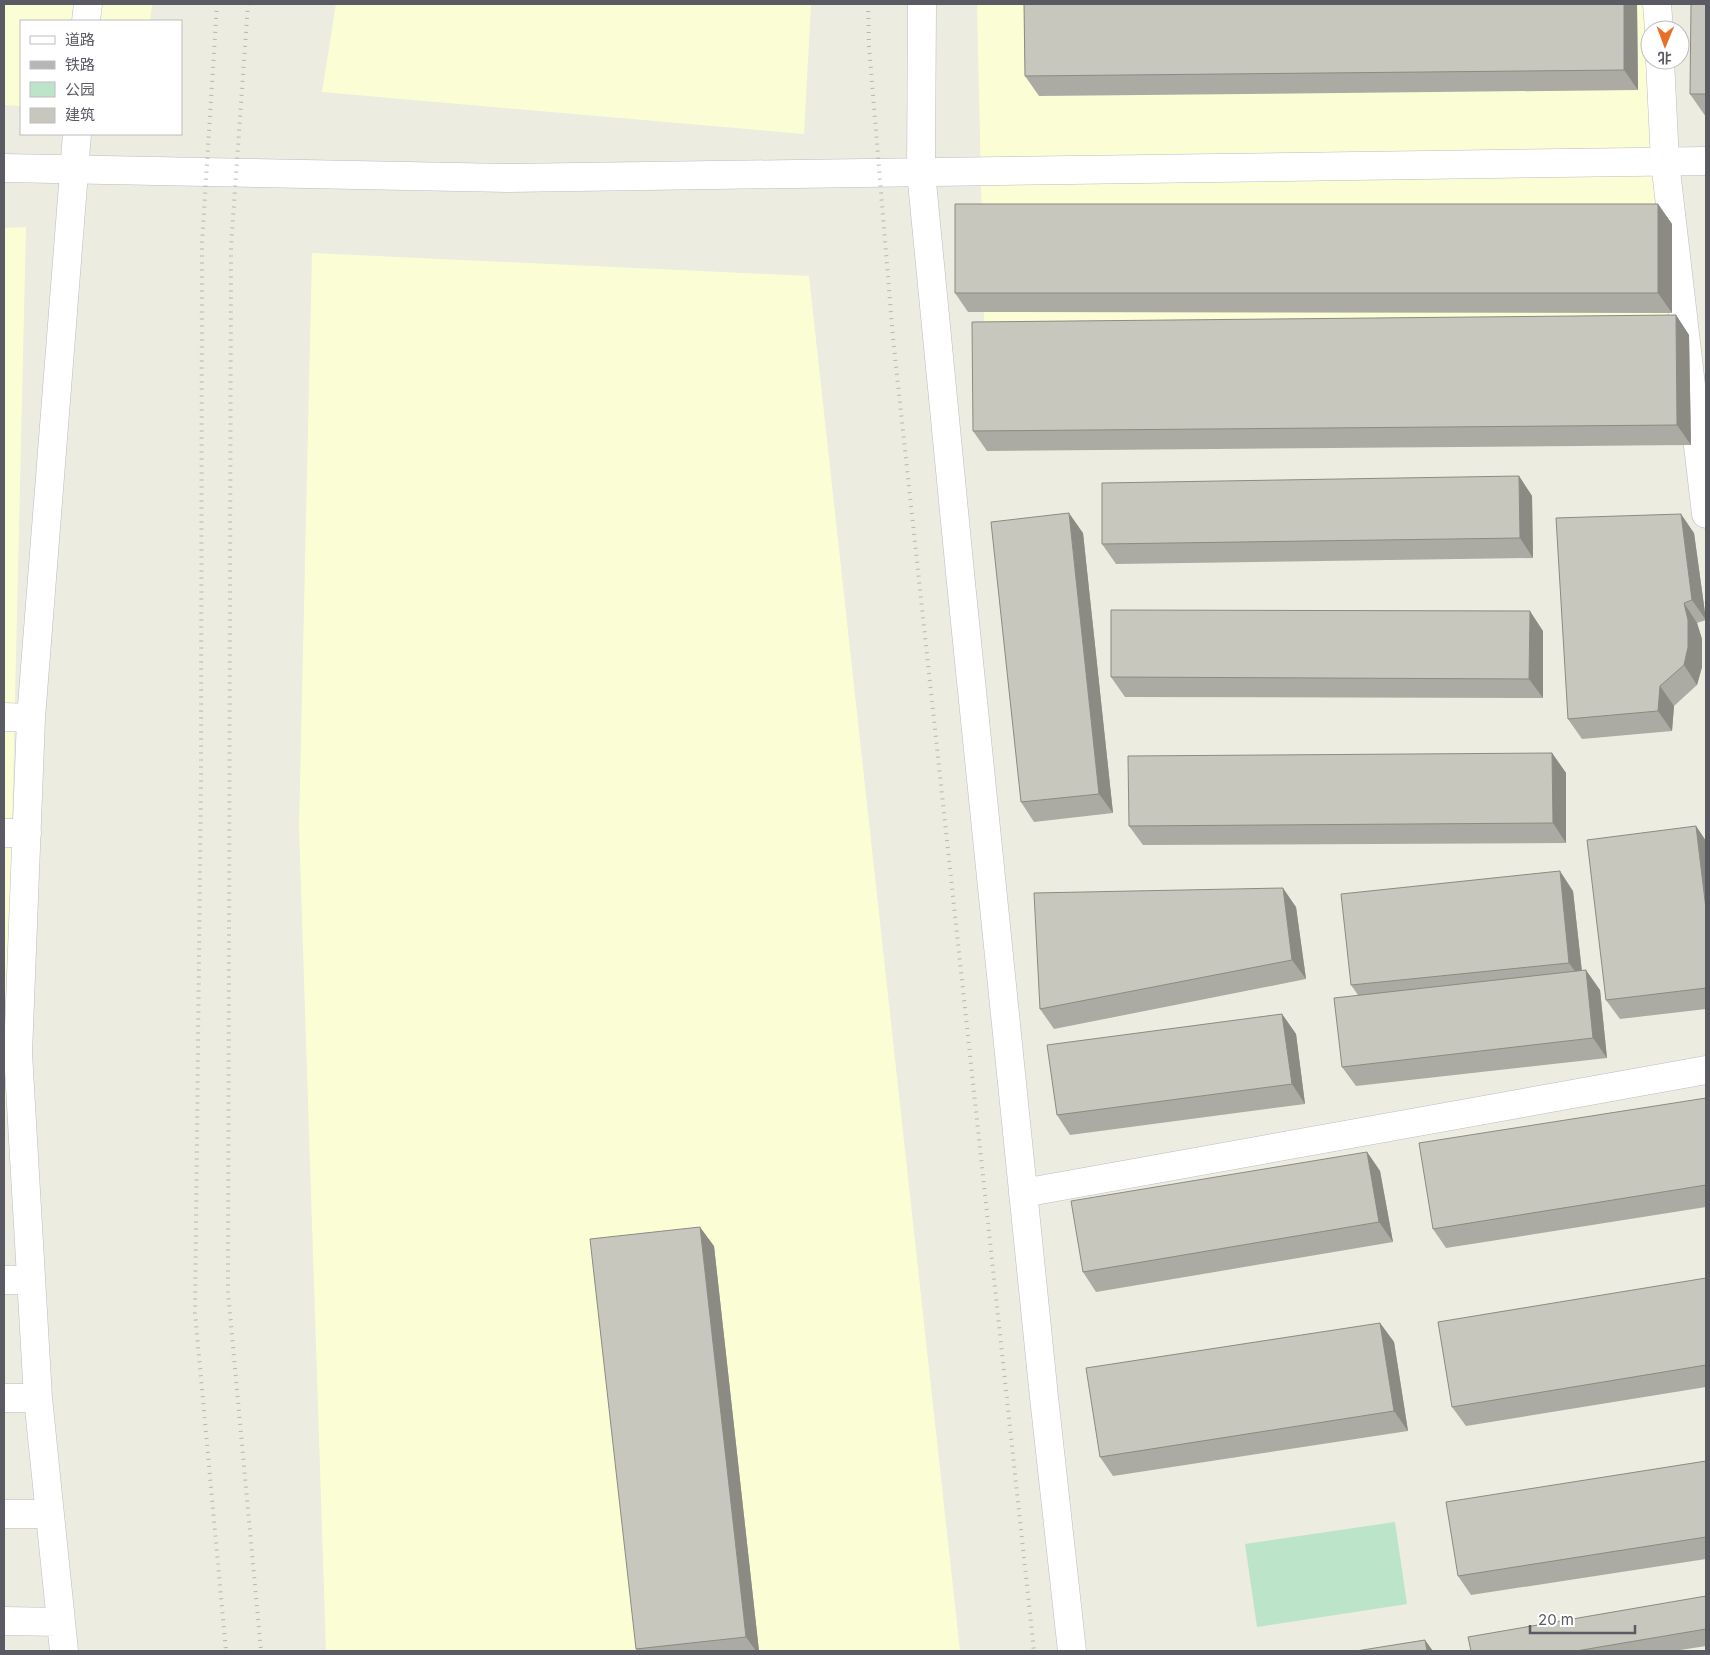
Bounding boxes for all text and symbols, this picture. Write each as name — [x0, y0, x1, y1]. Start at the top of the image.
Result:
legend — [20, 20, 182, 135]
north arrow — [1640, 20, 1690, 70]
text: 道路 — [65, 30, 95, 49]
text: 北 — [1658, 50, 1672, 67]
text: 铁路 — [65, 55, 95, 74]
text: 公园 — [65, 80, 95, 99]
text: 建筑 — [65, 105, 95, 124]
scale bar — [1530, 1602, 1635, 1634]
text: 20 m — [1538, 1610, 1574, 1629]

